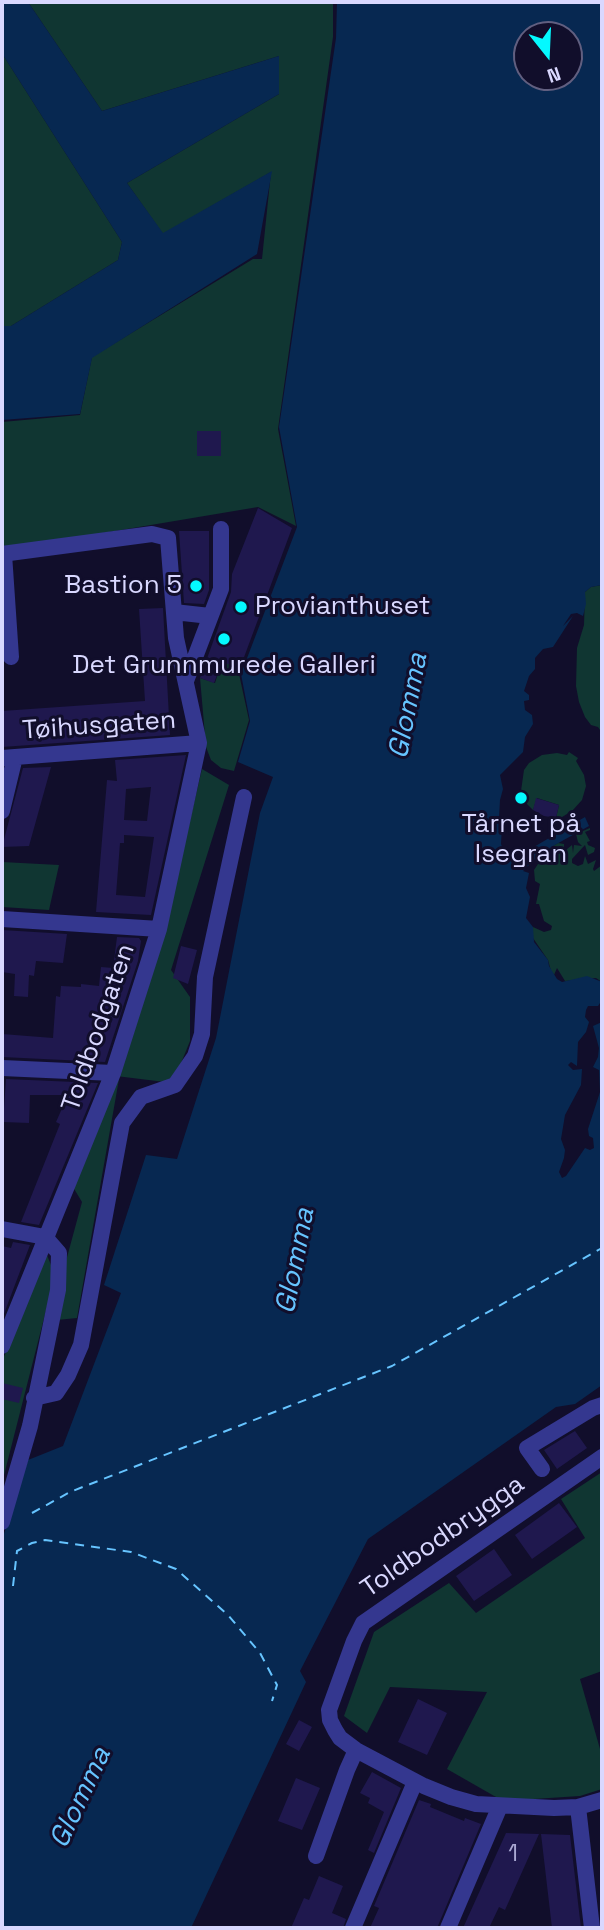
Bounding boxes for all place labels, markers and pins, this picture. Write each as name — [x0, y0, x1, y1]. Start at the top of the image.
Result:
place label: Bastion 5 — [64, 570, 182, 602]
marker: Bastion 5 — [188, 578, 204, 594]
place label: Provianthuset — [255, 591, 431, 623]
marker: Provianthuset — [233, 599, 249, 615]
marker: Det Grunnmurede Galleri — [216, 631, 232, 647]
place label: Det Grunnmurede Galleri — [72, 650, 376, 682]
marker: Tårnet på Isegran — [513, 790, 529, 806]
place label: Tårnet på Isegran — [462, 809, 580, 870]

